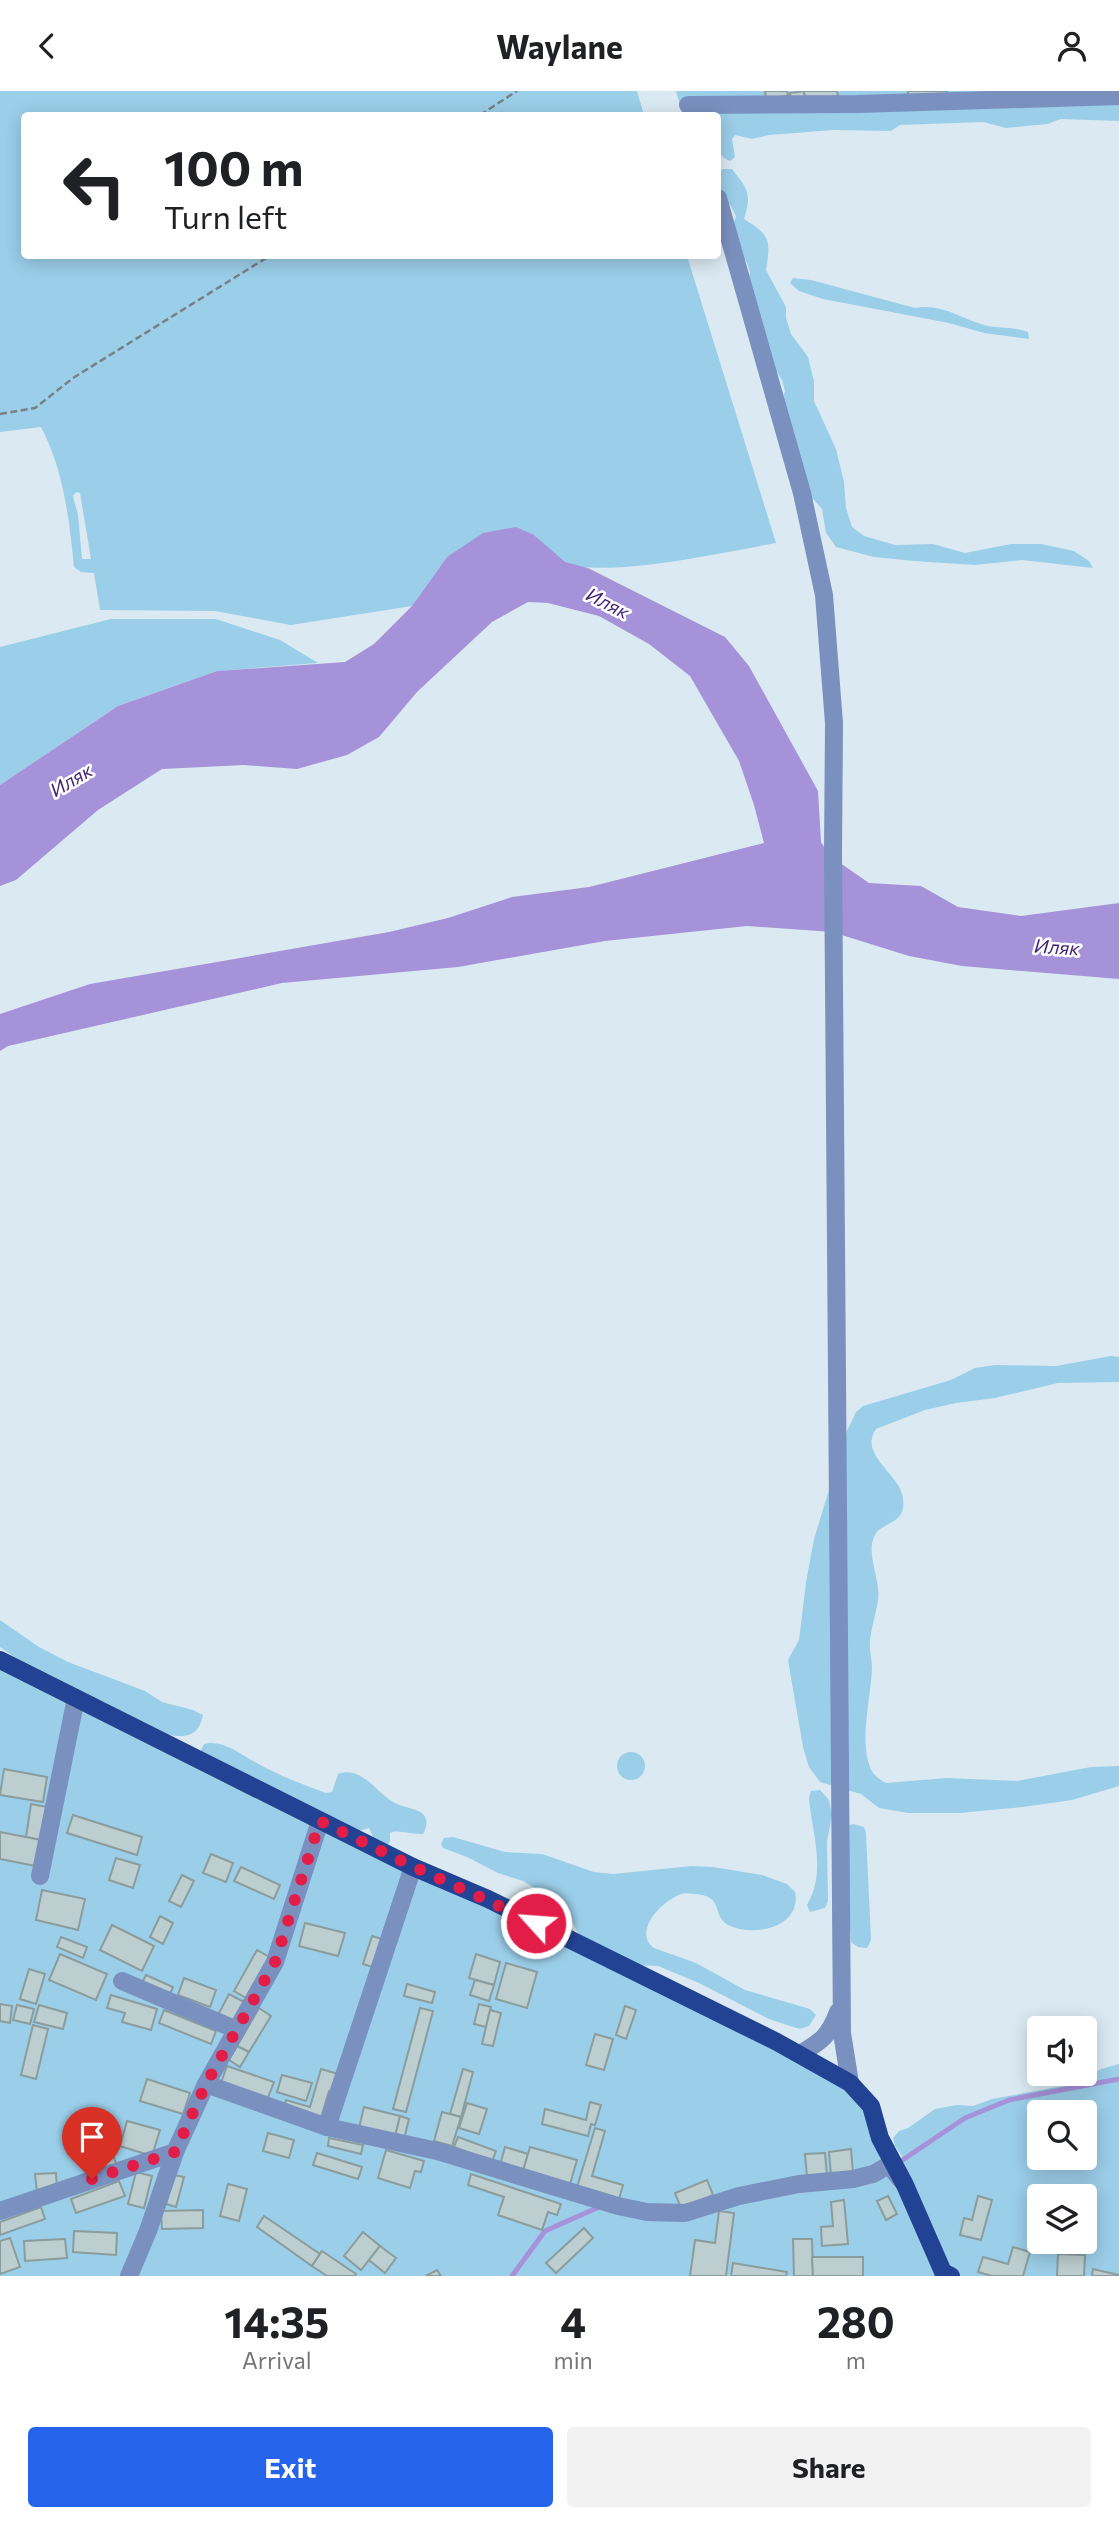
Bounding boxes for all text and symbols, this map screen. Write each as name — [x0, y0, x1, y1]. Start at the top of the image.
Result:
text: Waylane — [496, 26, 623, 66]
icon: back — [28, 27, 66, 65]
icon: person — [1053, 27, 1091, 65]
text: 100 m — [164, 136, 303, 196]
icon: left — [49, 140, 140, 231]
text: Turn left — [164, 196, 288, 236]
water label: Иляк — [583, 582, 634, 623]
water label: Иляк — [45, 758, 97, 801]
water label: Иляк — [1034, 933, 1081, 960]
position arrow — [499, 1886, 573, 1960]
map controls — [1027, 2016, 1097, 2254]
button: sound — [1027, 2016, 1097, 2086]
button: search — [1027, 2100, 1097, 2170]
pin — [62, 2107, 122, 2179]
icon: arrive — [73, 2118, 111, 2156]
button: layers — [1027, 2184, 1097, 2254]
text: 14:35 — [224, 2295, 329, 2347]
text: 4 — [560, 2295, 586, 2347]
text: 280 — [817, 2295, 895, 2347]
text: Arrival — [242, 2346, 312, 2374]
text: min — [554, 2346, 593, 2374]
text: m — [846, 2346, 866, 2374]
button: Exit — [28, 2427, 553, 2507]
button: Share — [567, 2427, 1091, 2507]

